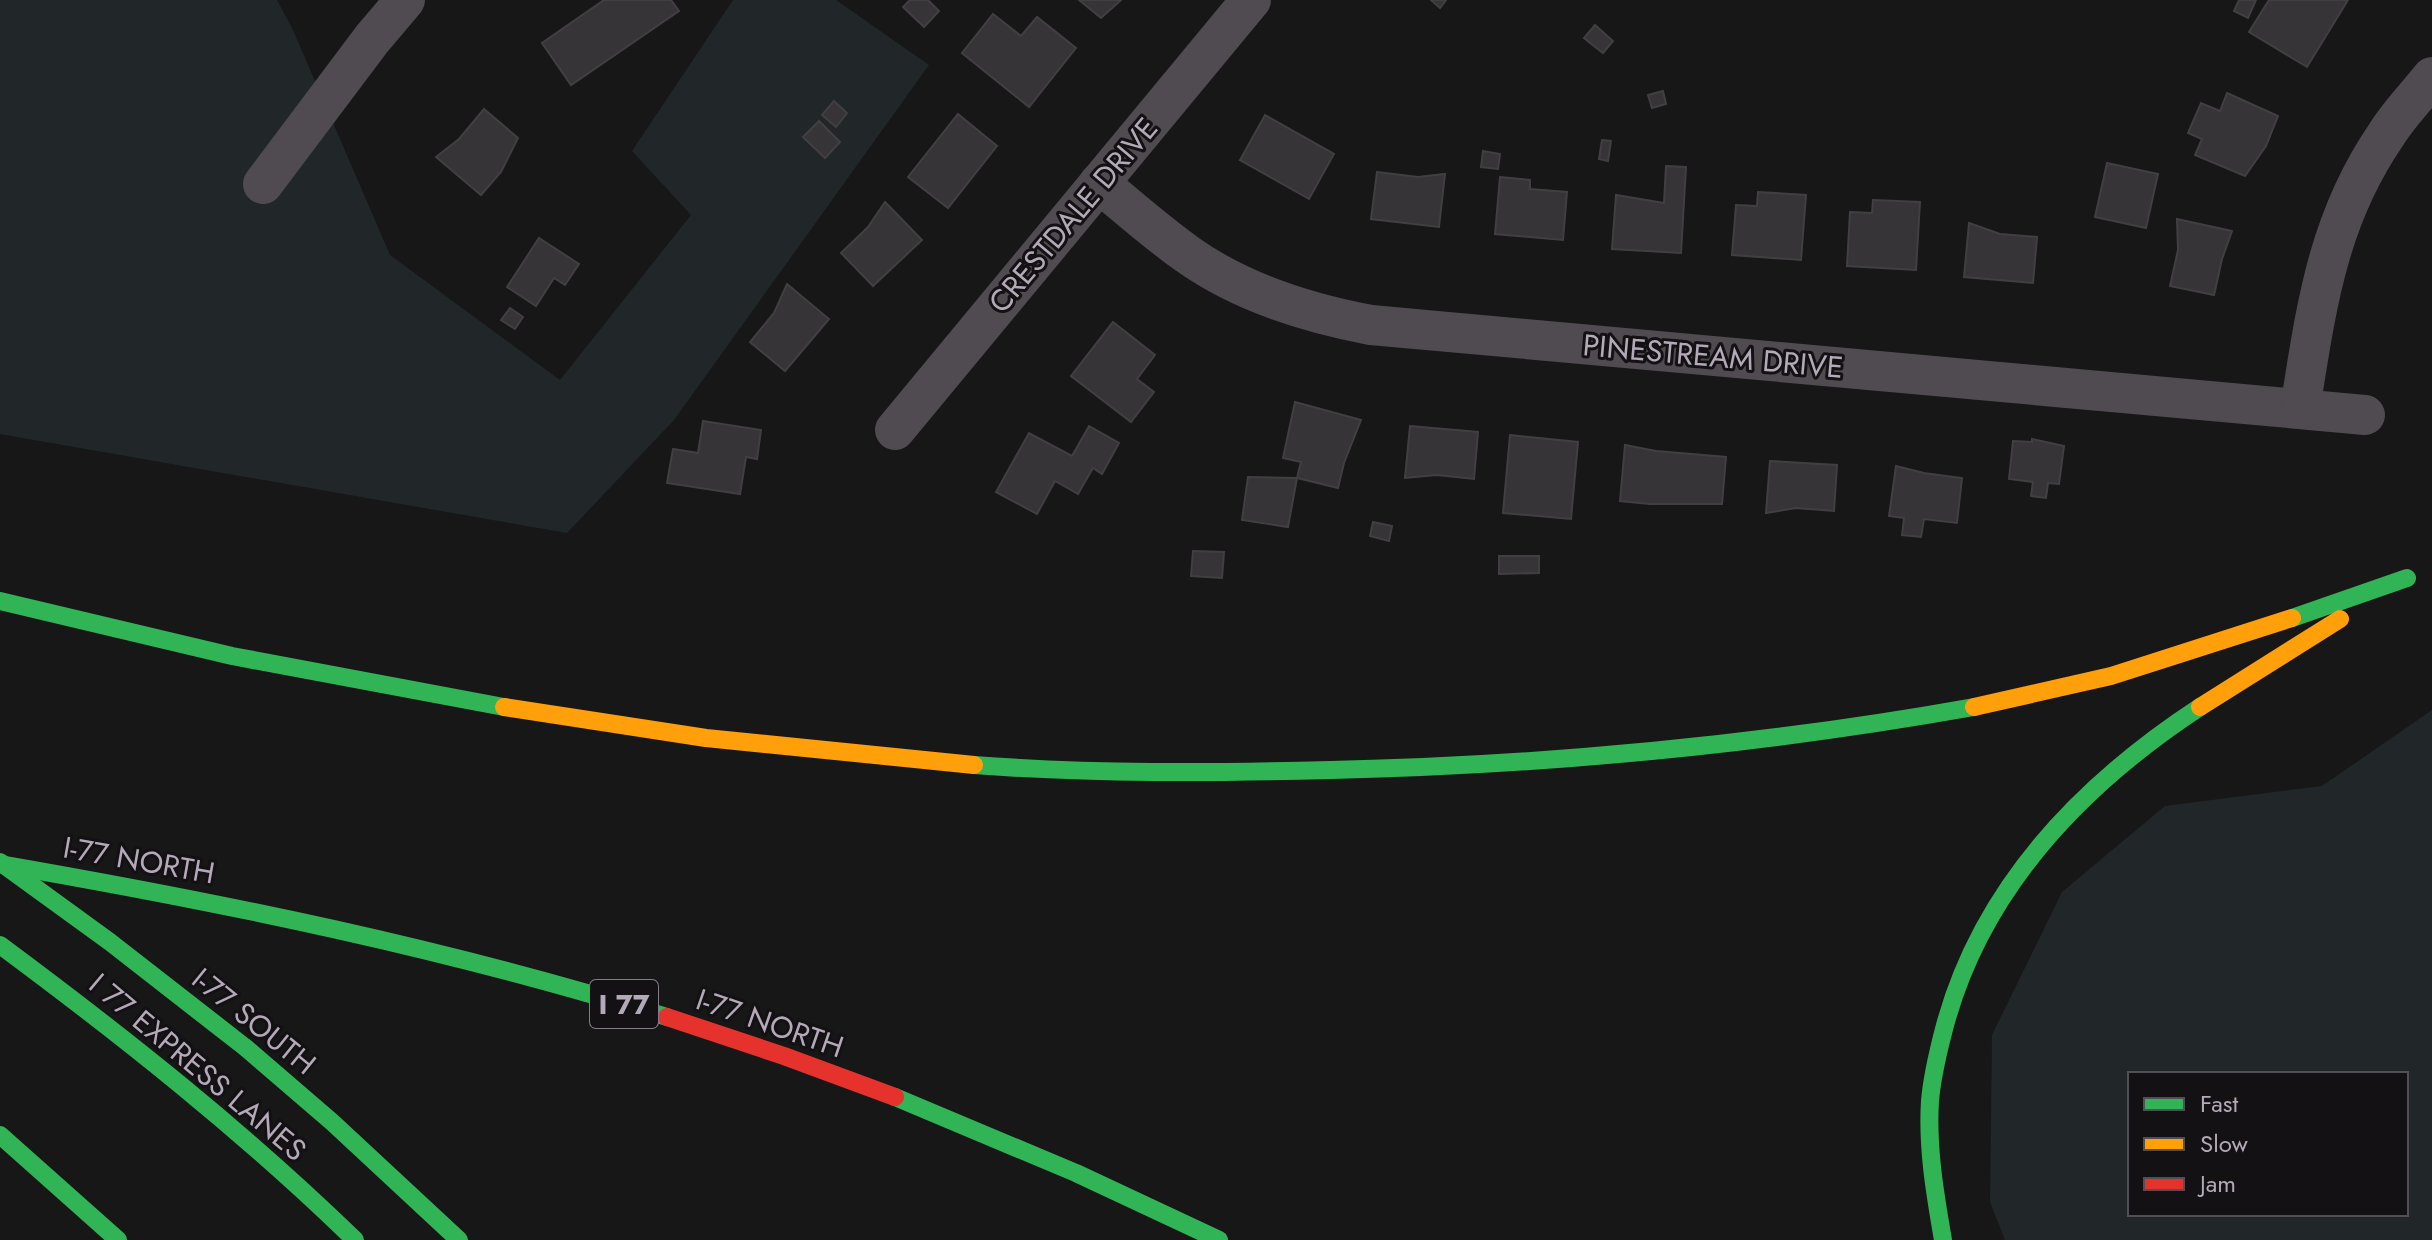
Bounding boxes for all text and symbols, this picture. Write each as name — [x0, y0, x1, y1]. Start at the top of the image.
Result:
street label: CRESTDALE DRIVE — [978, 108, 1168, 322]
street label: PINESTREAM DRIVE — [1581, 323, 1845, 389]
street label: I-77 NORTH — [60, 826, 218, 894]
street label: I-77 SOUTH — [183, 958, 325, 1084]
street label: I 77 EXPRESS LANES — [80, 963, 316, 1171]
street label: I-77 NORTH — [691, 978, 849, 1068]
road number: I 77 — [590, 980, 658, 1028]
legend — [2128, 1072, 2408, 1216]
text: Fast — [2200, 1086, 2238, 1121]
text: Slow — [2200, 1126, 2248, 1161]
text: Jam — [2197, 1166, 2236, 1201]

